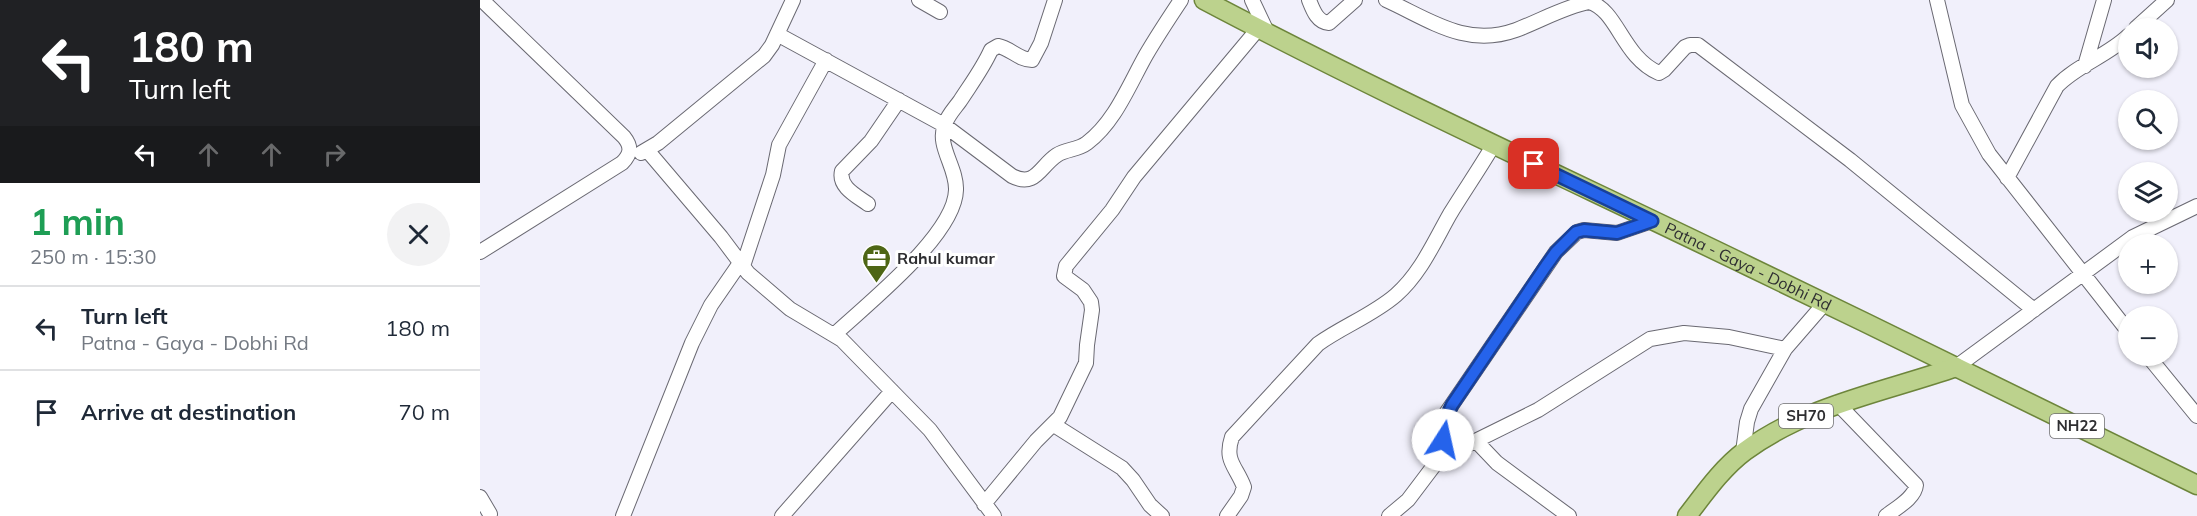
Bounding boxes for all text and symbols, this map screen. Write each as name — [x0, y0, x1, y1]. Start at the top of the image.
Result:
map controls — [2118, 18, 2178, 366]
button: sound — [2118, 18, 2178, 78]
text: 180 m — [129, 20, 254, 73]
icon: left — [30, 24, 108, 102]
text: Turn left — [129, 72, 231, 106]
button: search — [2118, 90, 2178, 150]
icon: left — [129, 138, 162, 171]
icon: ahead — [192, 138, 225, 171]
icon: ahead — [255, 138, 288, 171]
icon: right — [318, 138, 351, 171]
pin — [1508, 138, 1559, 189]
icon: arrive — [1517, 147, 1550, 180]
button: layers — [2118, 162, 2178, 222]
text: 1 min — [30, 199, 125, 244]
button: close — [387, 203, 450, 266]
street label: Patna - Gaya - Dobhi Rd — [1662, 218, 1835, 315]
button: + — [2118, 234, 2178, 294]
office icon: Rahul kumar — [860, 242, 892, 284]
text: 250 m · 15:30 — [30, 244, 156, 269]
place label: Rahul kumar — [897, 248, 995, 268]
text: Turn left — [81, 302, 168, 330]
button: − — [2118, 306, 2178, 366]
icon: left — [30, 312, 63, 345]
text: 180 m — [385, 314, 450, 342]
text: Patna - Gaya - Dobhi Rd — [81, 330, 309, 355]
icon: arrive — [30, 396, 63, 429]
text: Arrive at destination — [81, 398, 296, 426]
text: 70 m — [399, 398, 450, 426]
road number: SH70 — [1779, 404, 1833, 428]
position arrow — [1411, 408, 1475, 472]
road number: NH22 — [2050, 414, 2104, 438]

